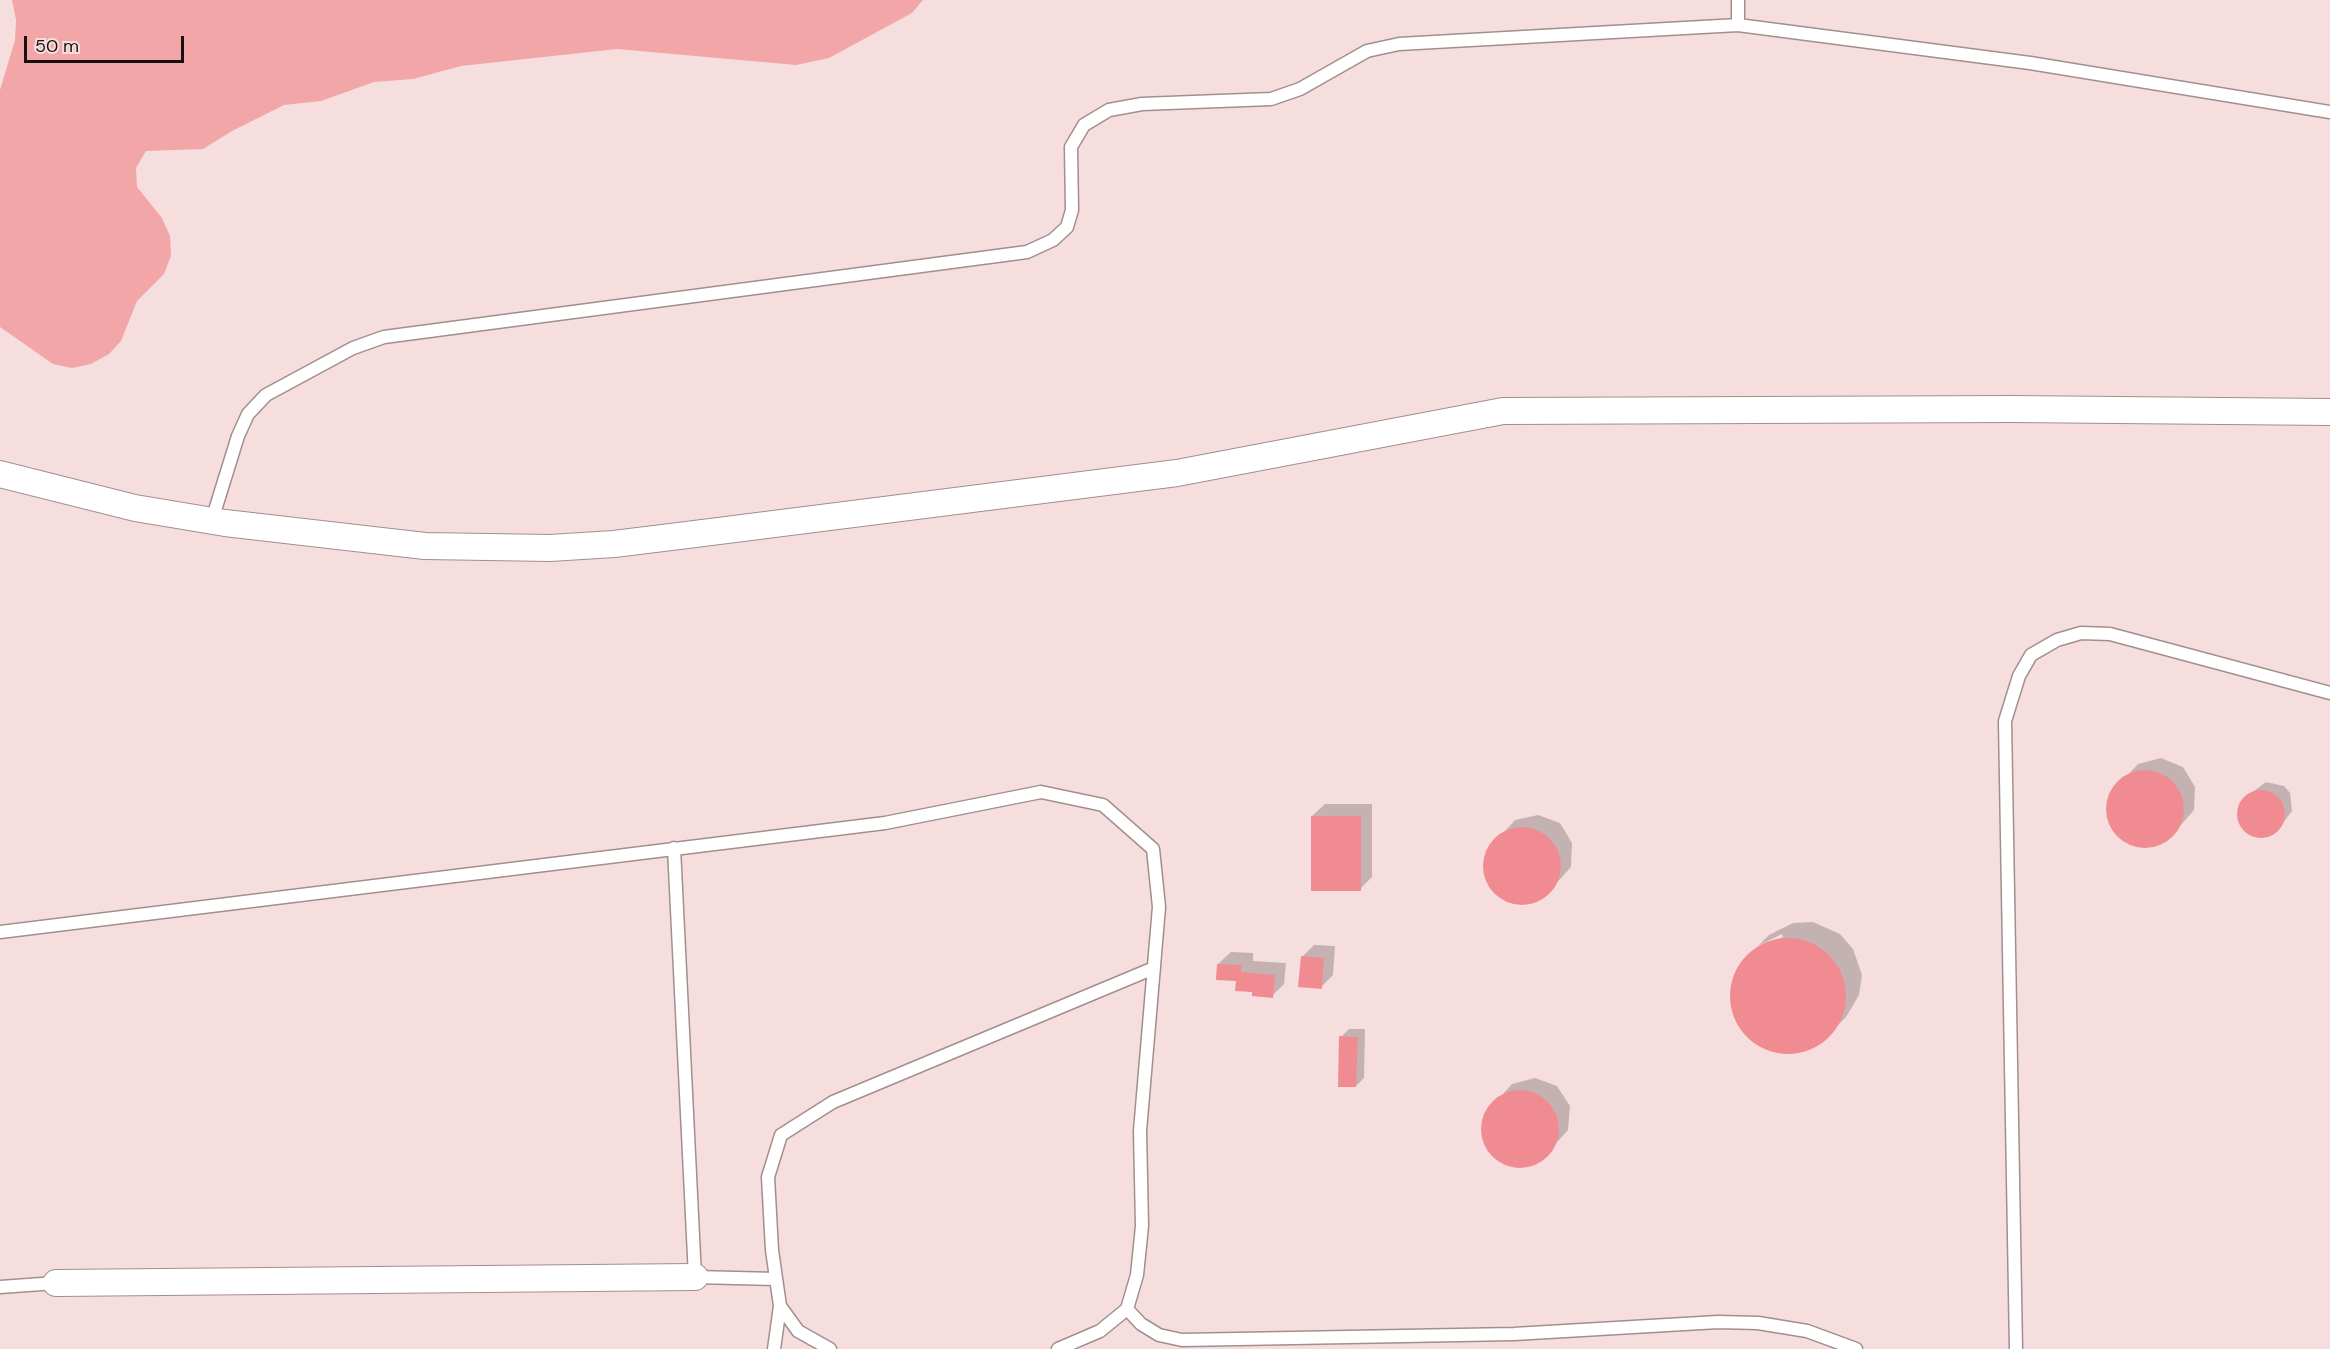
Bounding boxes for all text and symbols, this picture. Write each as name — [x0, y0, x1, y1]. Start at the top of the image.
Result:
scale bar — [27, 24, 188, 62]
text: 50 m — [35, 34, 79, 58]

